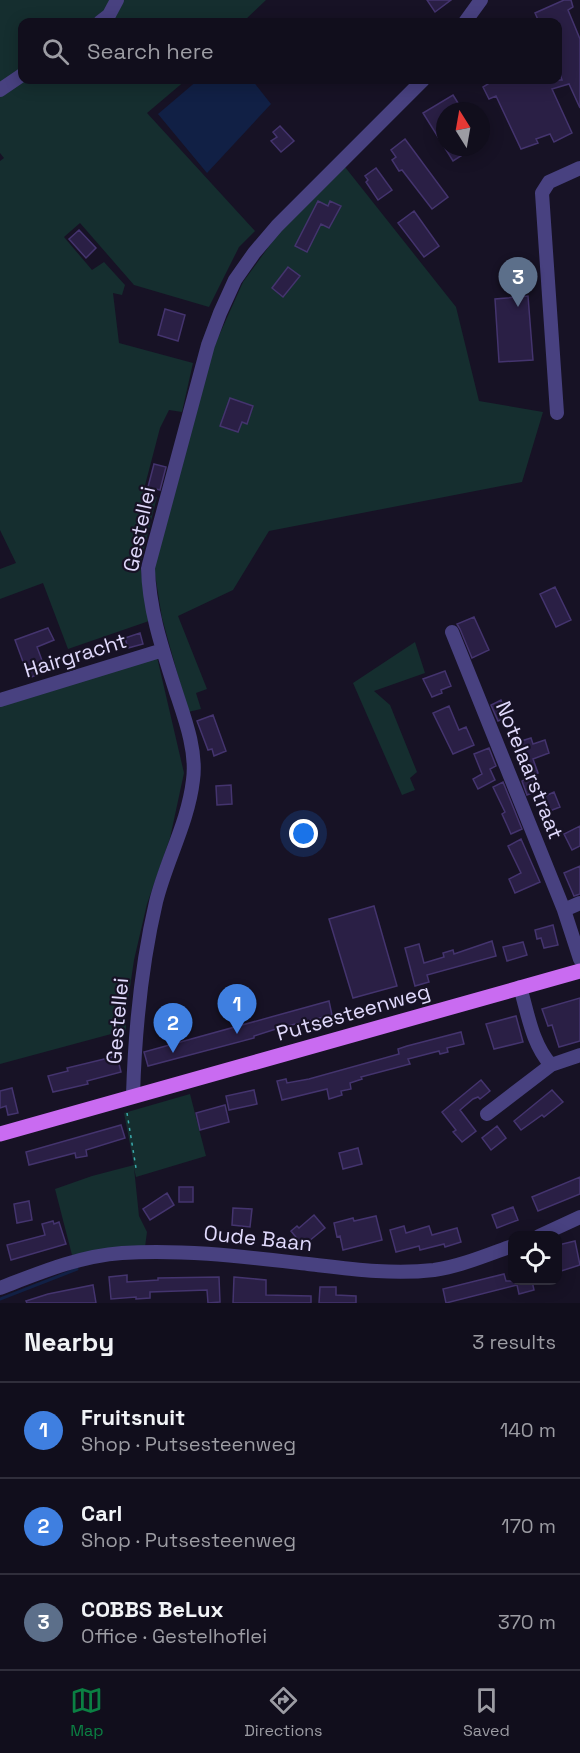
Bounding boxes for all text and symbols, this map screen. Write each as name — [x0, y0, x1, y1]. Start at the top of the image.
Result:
search box — [18, 18, 562, 84]
icon: search — [39, 35, 72, 68]
text: Search here — [87, 37, 214, 65]
north arrow — [436, 102, 490, 156]
pin: 3 — [498, 258, 538, 307]
street label: Gestellei — [117, 484, 161, 574]
street label: Hairgracht — [20, 627, 130, 683]
street label: Notelaarstraat — [490, 697, 570, 843]
your location — [289, 819, 318, 848]
street label: Gestellei — [100, 977, 134, 1065]
street label: Putsesteenweg — [273, 977, 433, 1047]
pin: 1 — [218, 984, 256, 1034]
pin: 2 — [154, 1004, 192, 1053]
street label: Oude Baan — [202, 1219, 314, 1257]
map controls — [508, 1231, 562, 1285]
button: locate — [508, 1231, 562, 1285]
text: Nearby — [24, 1325, 114, 1359]
text: 3 results — [472, 1329, 556, 1355]
text: Fruitsnuit — [81, 1403, 185, 1431]
text: 1 — [39, 1417, 48, 1443]
text: 140 m — [500, 1417, 556, 1443]
text: Shop · Putsesteenweg — [81, 1431, 296, 1457]
text: Carl — [81, 1499, 122, 1527]
text: 2 — [38, 1513, 49, 1539]
text: 170 m — [501, 1513, 556, 1539]
text: Shop · Putsesteenweg — [81, 1527, 296, 1553]
text: COBBS BeLux — [81, 1595, 224, 1623]
text: 3 — [37, 1609, 50, 1635]
text: 370 m — [498, 1609, 556, 1635]
text: Office · Gestelhoflei — [81, 1623, 267, 1649]
tab: Map — [70, 1684, 104, 1741]
tab: Directions — [244, 1684, 323, 1741]
tab: Saved — [463, 1684, 510, 1741]

